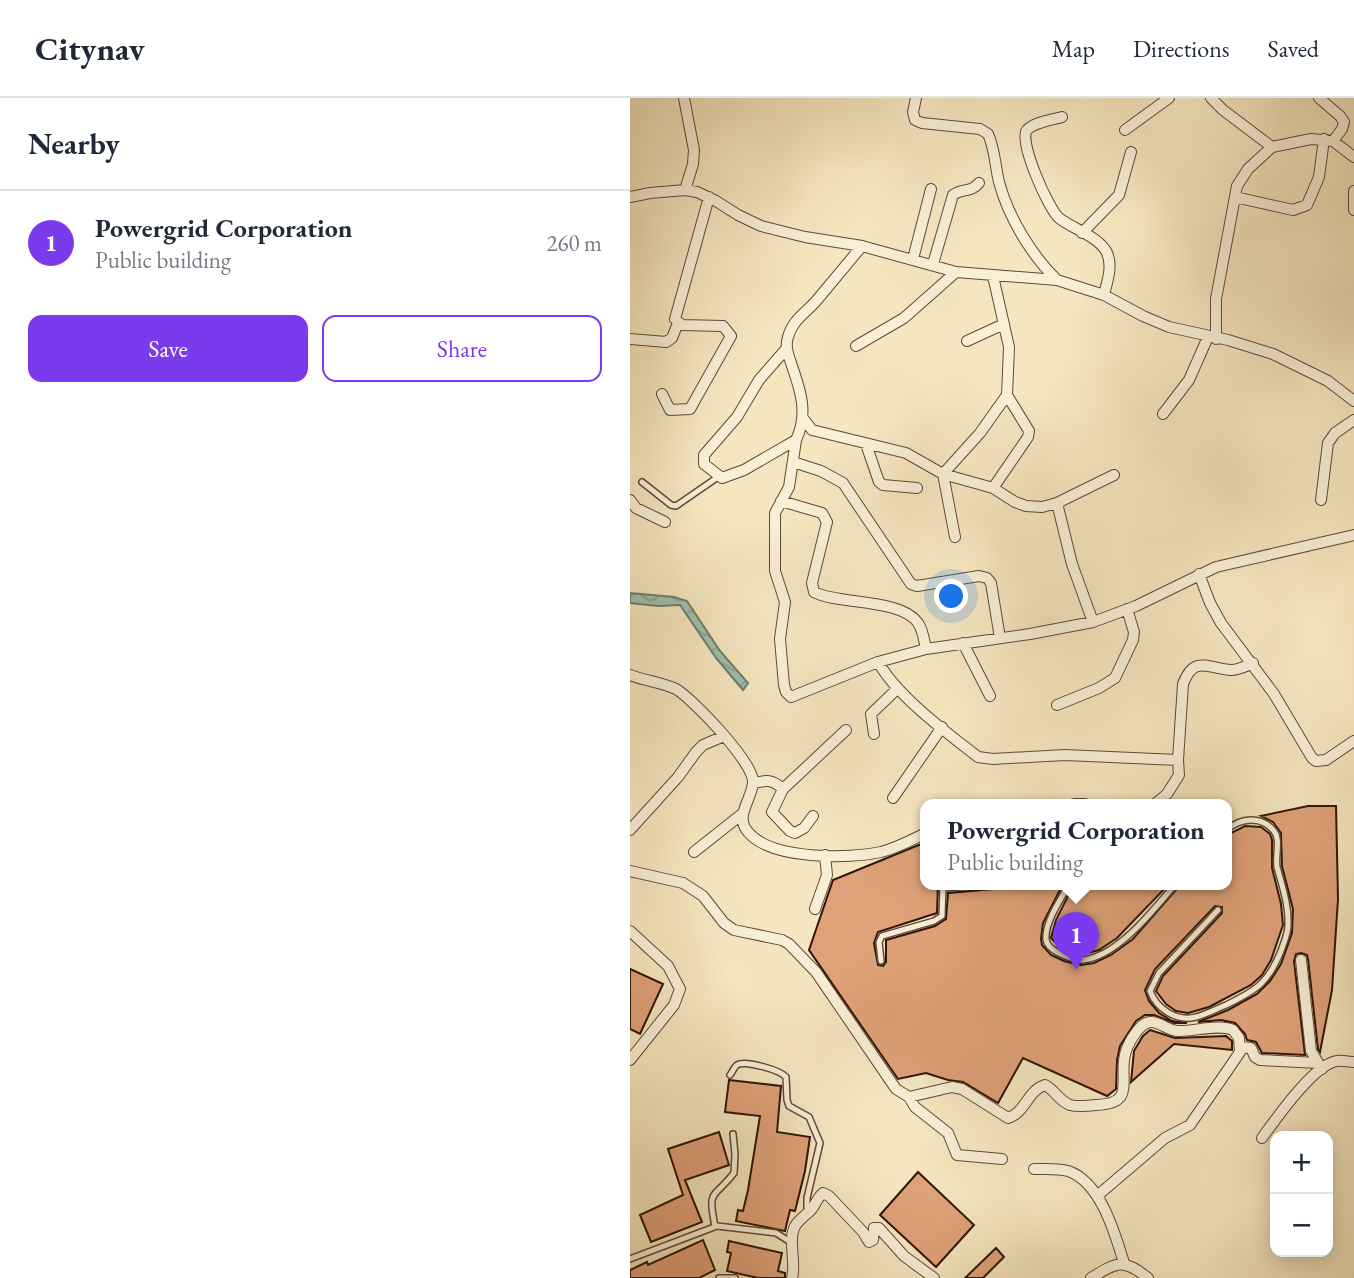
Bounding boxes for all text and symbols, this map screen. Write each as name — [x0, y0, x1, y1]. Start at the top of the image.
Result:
text: Citynav — [35, 27, 145, 70]
text: Map — [1052, 33, 1095, 64]
text: Directions — [1133, 33, 1230, 64]
text: Saved — [1268, 33, 1319, 64]
text: Nearby — [28, 124, 120, 163]
text: Powergrid Corporation — [95, 211, 352, 245]
text: 1 — [45, 228, 57, 258]
text: 260 m — [546, 228, 602, 258]
text: Public building — [95, 245, 231, 275]
button: Save — [28, 315, 308, 382]
button: Share — [322, 315, 602, 382]
your location — [934, 579, 968, 613]
popup — [920, 799, 1232, 890]
text: Powergrid Corporation — [947, 813, 1205, 847]
text: Public building — [947, 847, 1083, 877]
pin: 1 — [1053, 912, 1099, 970]
map controls — [1270, 1131, 1333, 1257]
button: + — [1270, 1131, 1333, 1194]
button: − — [1270, 1194, 1333, 1257]

